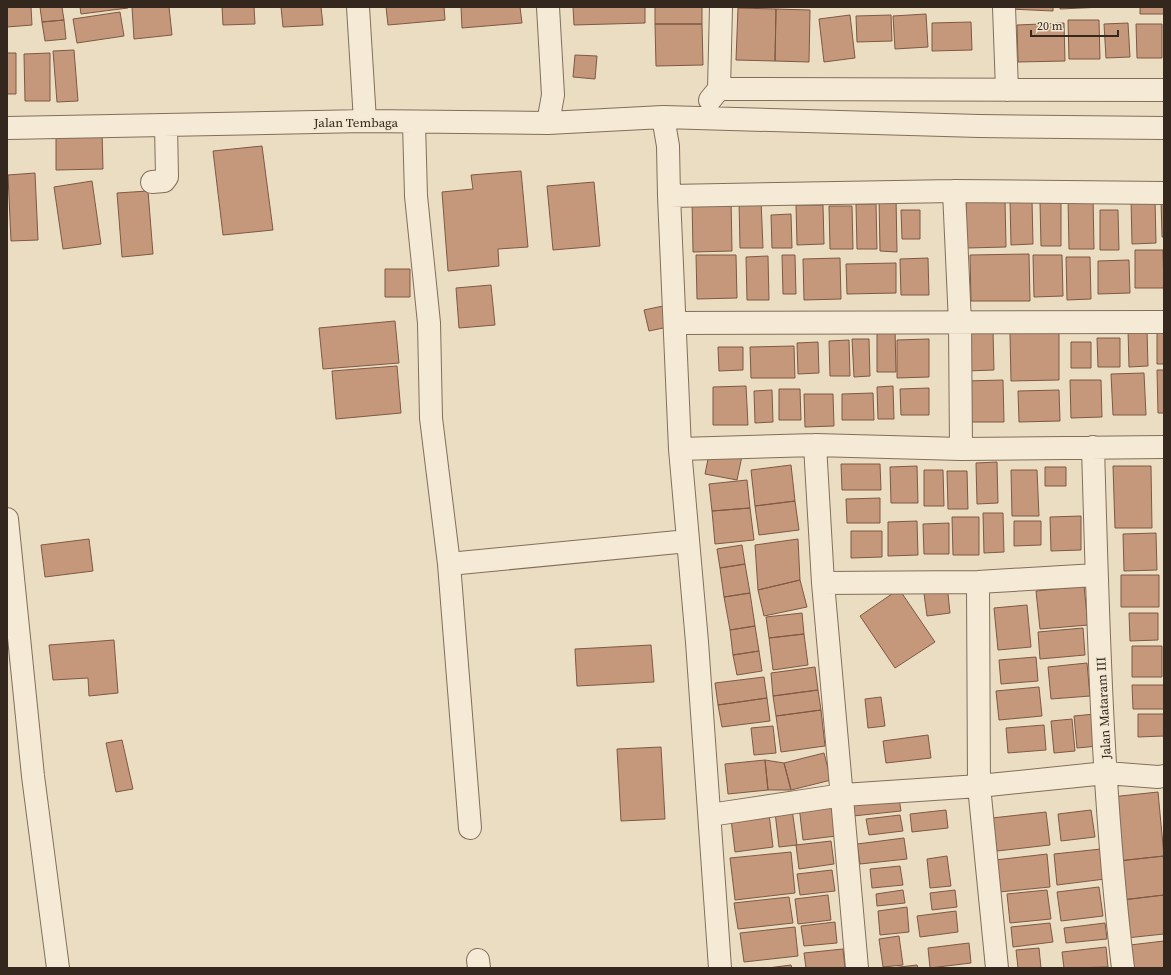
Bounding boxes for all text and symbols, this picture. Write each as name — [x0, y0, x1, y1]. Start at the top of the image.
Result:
scale bar — [1031, 12, 1118, 38]
text: 20 m — [1037, 18, 1063, 34]
street label: Jalan Tembaga — [313, 114, 399, 131]
street label: Jalan Mataram III — [1092, 656, 1115, 761]

